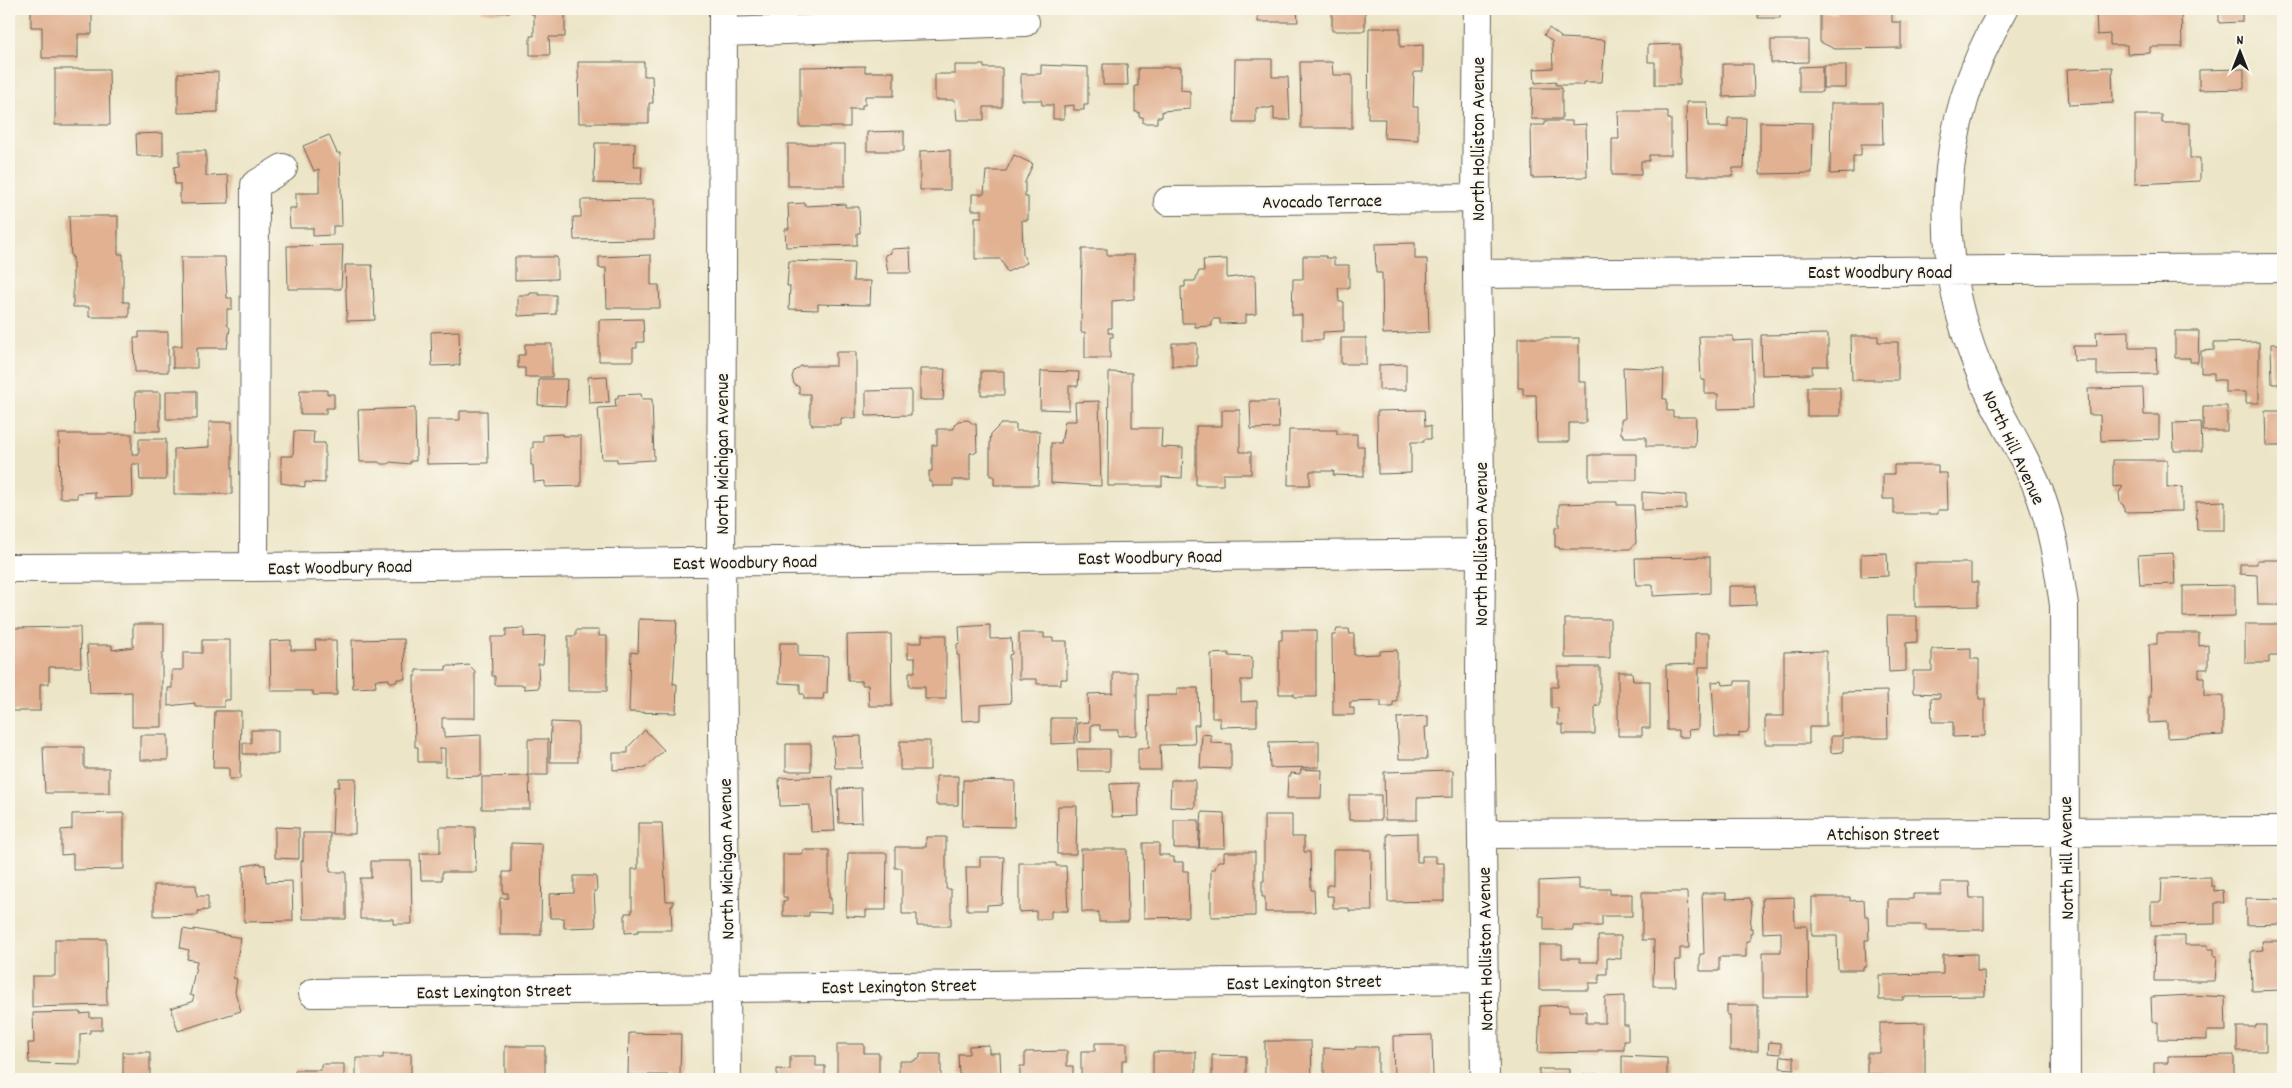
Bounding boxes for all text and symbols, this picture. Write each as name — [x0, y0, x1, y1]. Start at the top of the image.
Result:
north arrow — [2214, 28, 2264, 78]
text: N — [2237, 31, 2244, 51]
street label: North Holliston Avenue — [1467, 57, 1494, 221]
street label: Avocado Terrace — [1262, 189, 1382, 218]
street label: East Woodbury Road — [1808, 261, 1952, 288]
street label: North Michigan Avenue — [711, 373, 738, 535]
street label: North Hill Avenue — [1973, 387, 2050, 510]
street label: North Holliston Avenue — [1470, 462, 1497, 626]
street label: East Woodbury Road — [1078, 545, 1223, 574]
street label: East Woodbury Road — [673, 550, 818, 579]
street label: East Woodbury Road — [268, 555, 413, 584]
street label: North Michigan Avenue — [714, 778, 743, 940]
street label: North Hill Avenue — [2054, 796, 2083, 920]
street label: Atchison Street — [1827, 823, 1939, 850]
street label: North Holliston Avenue — [1473, 867, 1502, 1031]
street label: East Lexington Street — [1226, 970, 1382, 999]
street label: East Lexington Street — [821, 974, 977, 1003]
street label: East Lexington Street — [416, 979, 572, 1008]

